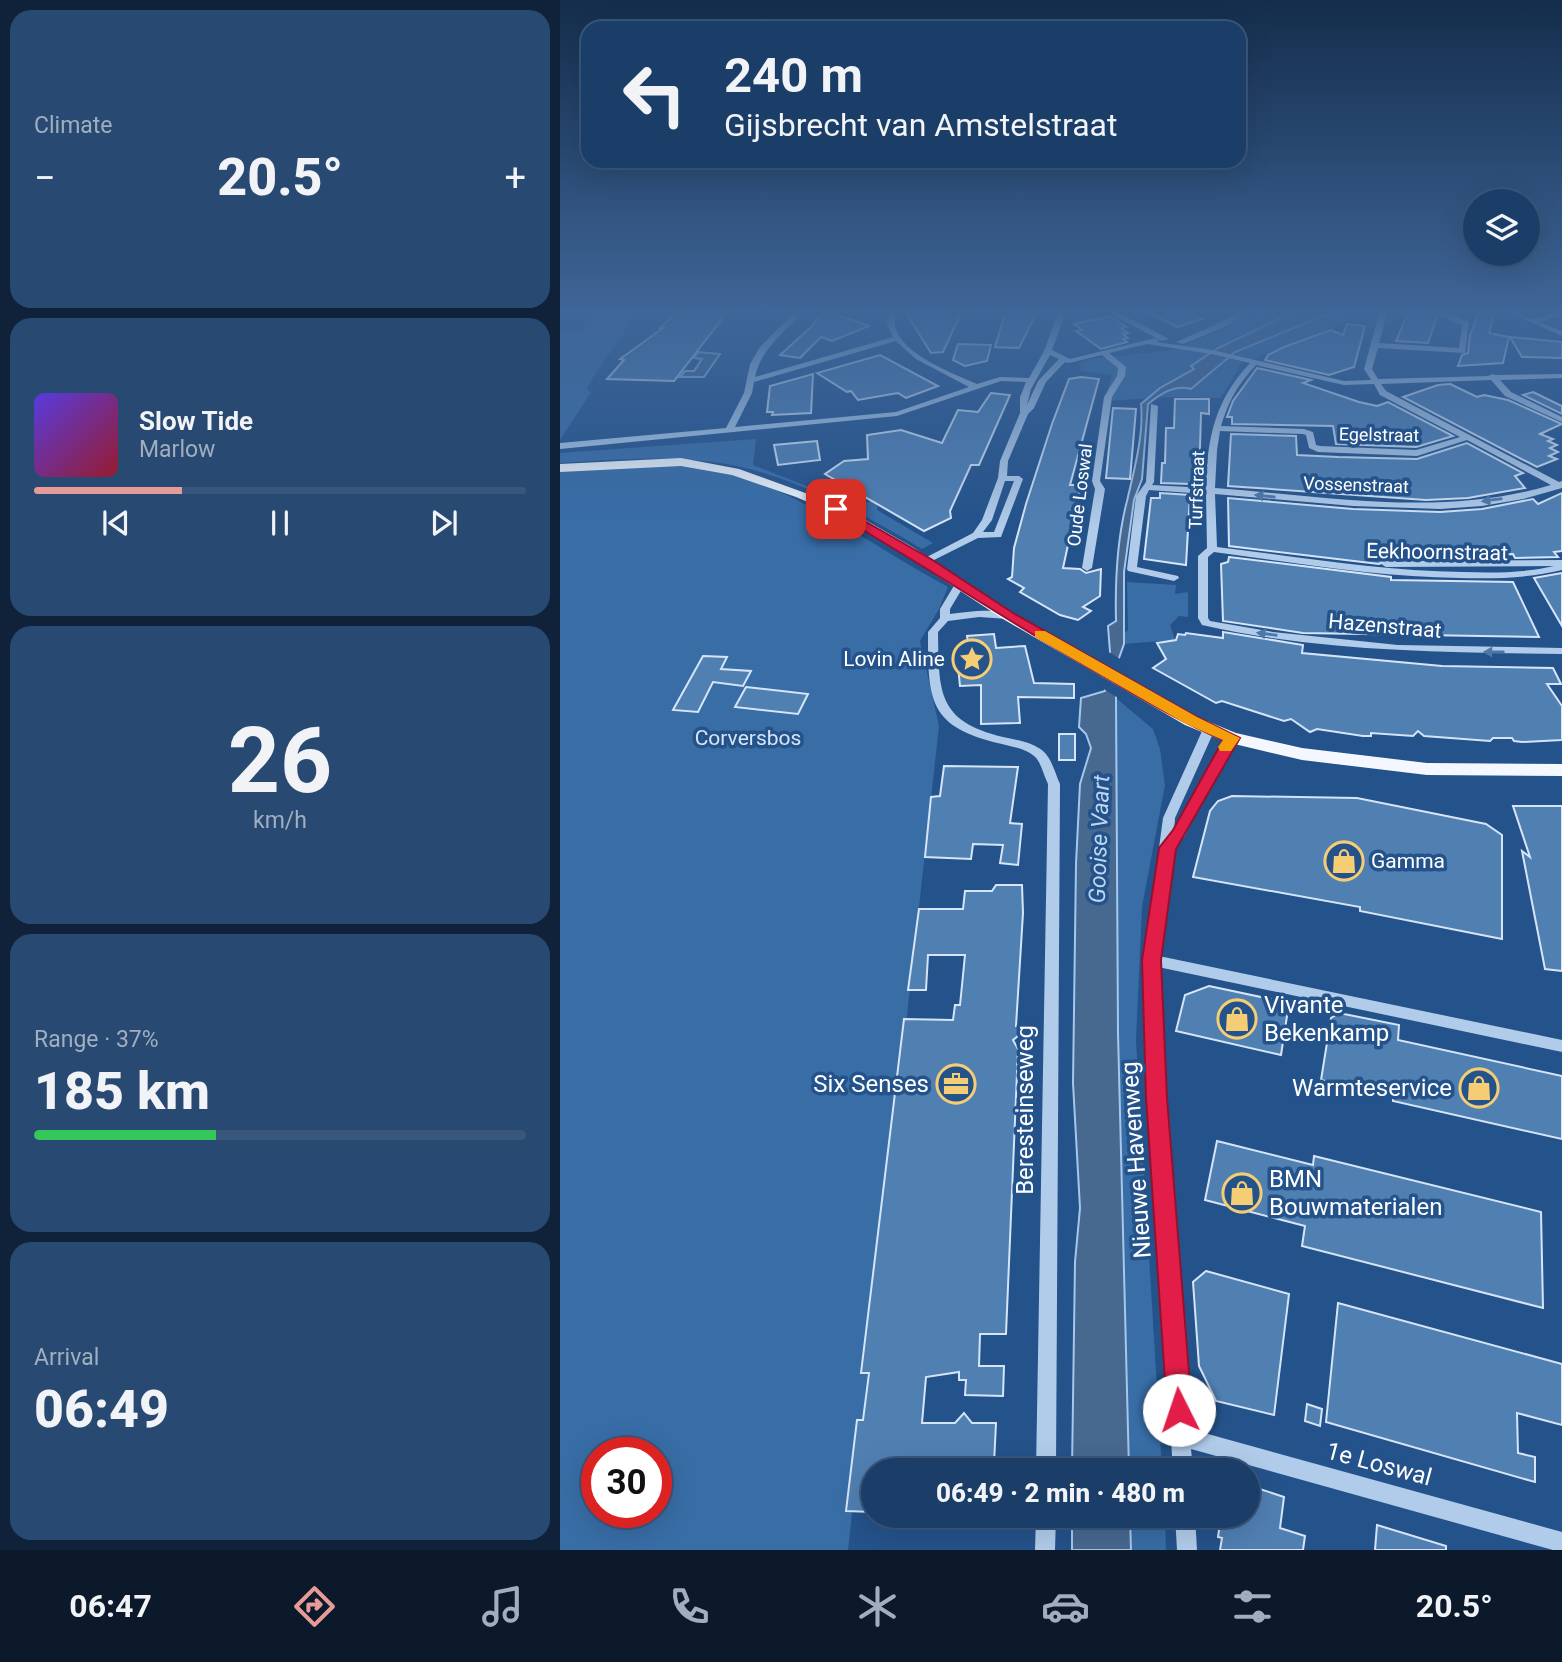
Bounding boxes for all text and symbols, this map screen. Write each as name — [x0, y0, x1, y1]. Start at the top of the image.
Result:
text: 240 m — [724, 47, 863, 104]
icon: left — [609, 49, 700, 140]
text: Gijsbrecht van Amstelstraat — [724, 106, 1117, 144]
text: Climate — [34, 112, 113, 139]
text: 20.5° — [217, 147, 343, 208]
text: − — [34, 156, 56, 200]
text: + — [504, 156, 526, 200]
map controls — [1463, 189, 1540, 266]
button: layers — [1463, 189, 1540, 266]
text: Slow Tide — [139, 406, 253, 436]
street label: Egelstraat — [1339, 423, 1420, 446]
text: Marlow — [139, 436, 215, 463]
street label: Oude Loswal — [1063, 442, 1096, 548]
street label: Turfstraat — [1185, 450, 1208, 530]
street label: Vossenstraat — [1303, 472, 1409, 497]
pin — [806, 479, 866, 539]
icon: arrive — [817, 490, 855, 528]
one-way arrow — [1253, 490, 1275, 501]
one-way arrow — [1480, 494, 1502, 505]
icon: previous — [97, 504, 135, 542]
icon: pause — [261, 504, 299, 542]
icon: next — [425, 504, 463, 542]
street label: Eekhoornstraat — [1366, 539, 1508, 565]
street label: Hazenstraat — [1327, 609, 1443, 643]
one-way arrow — [1256, 628, 1278, 639]
place icon: Lovin Aline — [951, 638, 993, 680]
one-way arrow — [1483, 646, 1505, 658]
place label: Lovin Aline — [843, 647, 945, 671]
text: 26 — [228, 708, 332, 814]
park label: Corversbos — [695, 726, 801, 750]
water label: Gooise Vaart — [1084, 774, 1115, 904]
text: km/h — [253, 807, 307, 834]
shop icon: Gamma — [1323, 840, 1365, 882]
place label: Gamma — [1371, 849, 1445, 873]
place label: Vivante Bekenkamp — [1264, 991, 1389, 1047]
shop icon: Vivante Bekenkamp — [1216, 998, 1258, 1040]
street label: Beresteinseweg — [1011, 1025, 1039, 1195]
text: Range · 37% — [34, 1026, 159, 1053]
text: 185 km — [34, 1061, 210, 1122]
street label: Nieuwe Havenweg — [1115, 1061, 1157, 1259]
office icon: Six Senses — [935, 1063, 977, 1105]
shop icon: Warmteservice — [1458, 1067, 1500, 1109]
place label: Six Senses — [813, 1070, 929, 1098]
place label: Warmteservice — [1292, 1074, 1452, 1102]
place label: BMN Bouwmaterialen — [1269, 1165, 1442, 1221]
shop icon: BMN Bouwmaterialen — [1221, 1172, 1263, 1214]
text: Arrival — [34, 1344, 99, 1371]
position arrow — [1142, 1373, 1216, 1447]
text: 06:49 — [34, 1379, 169, 1440]
street label: 1e Loswal — [1323, 1436, 1435, 1492]
speed limit sign: 30 — [581, 1437, 672, 1528]
text: 06:49 · 2 min · 480 m — [936, 1478, 1185, 1508]
icon: directions — [290, 1582, 339, 1631]
icon: music — [478, 1582, 527, 1631]
icon: phone — [665, 1582, 714, 1631]
icon: climate — [853, 1582, 902, 1631]
icon: car — [1041, 1582, 1090, 1631]
icon: filters — [1228, 1582, 1277, 1631]
text: 06:47 — [69, 1587, 152, 1625]
text: 20.5° — [1416, 1587, 1493, 1625]

